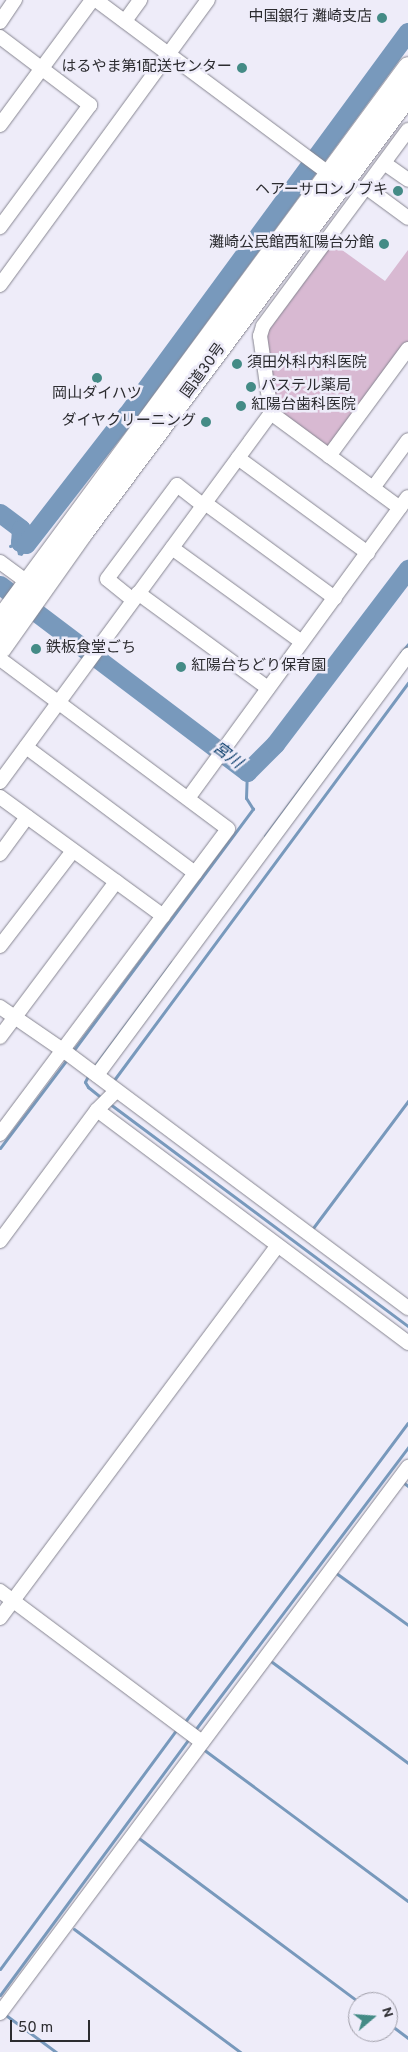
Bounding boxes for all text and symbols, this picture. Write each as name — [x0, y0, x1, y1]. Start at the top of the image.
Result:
place label: 中国銀行 灘崎支店 — [248, 9, 372, 27]
marker: 中国銀行 灘崎支店 — [376, 12, 388, 24]
place label: はるやま第1配送センター — [61, 59, 232, 77]
marker: はるやま第1配送センター — [236, 62, 248, 74]
place label: ヘアーサロンノブキ — [254, 182, 388, 200]
marker: ヘアーサロンノブキ — [392, 185, 404, 197]
place label: 灘崎公民館西紅陽台分館 — [209, 235, 374, 253]
marker: 灘崎公民館西紅陽台分館 — [378, 238, 390, 250]
street label: 国道30号 — [178, 340, 230, 402]
place label: 須田外科内科医院 — [247, 355, 367, 373]
marker: 須田外科内科医院 — [231, 358, 243, 370]
marker: 岡山ダイハツ — [91, 372, 103, 384]
place label: パステル薬局 — [261, 378, 351, 396]
marker: パステル薬局 — [245, 381, 257, 393]
place label: 岡山ダイハツ — [52, 386, 142, 404]
place label: 紅陽台歯科医院 — [251, 397, 356, 415]
marker: 紅陽台歯科医院 — [235, 400, 247, 412]
place label: ダイヤクリーニング — [61, 413, 196, 431]
marker: ダイヤクリーニング — [200, 416, 212, 428]
place label: 鉄板食堂ごち — [46, 640, 136, 658]
marker: 鉄板食堂ごち — [30, 643, 42, 655]
place label: 紅陽台ちどり保育園 — [191, 658, 326, 676]
marker: 紅陽台ちどり保育園 — [175, 661, 187, 673]
water label: 宮川 — [208, 739, 246, 773]
north arrow — [348, 1992, 398, 2042]
text: N — [377, 2005, 396, 2020]
scale bar — [12, 2010, 92, 2042]
text: 50 m — [18, 2019, 53, 2038]

